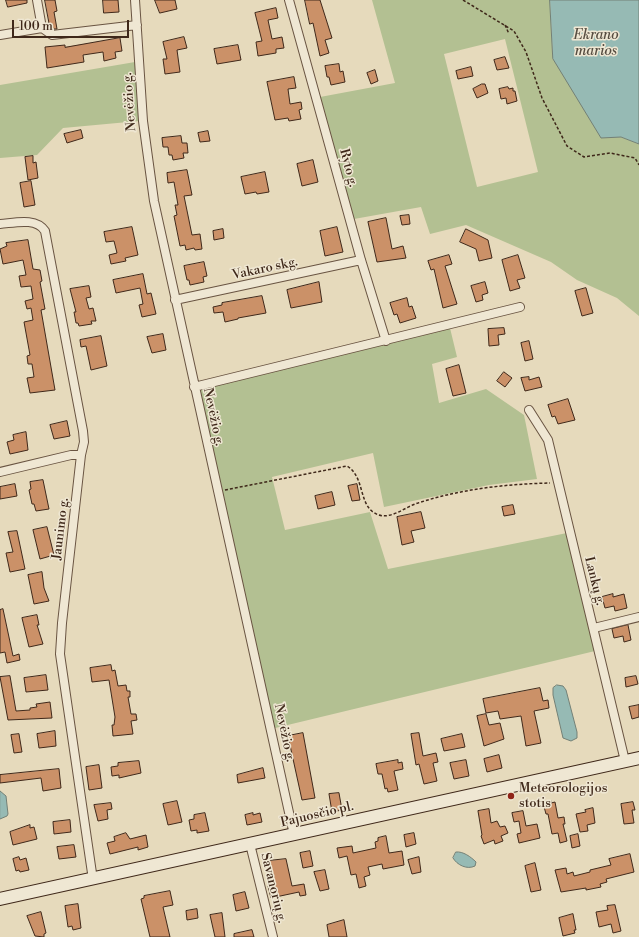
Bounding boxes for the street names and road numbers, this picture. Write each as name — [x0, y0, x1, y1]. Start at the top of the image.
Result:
street label: Nevėžio g. — [120, 72, 140, 132]
street label: Ryto g. — [335, 147, 361, 189]
street label: Vakaro skg. — [231, 254, 299, 284]
street label: Nevėžio g. — [199, 387, 227, 447]
street label: Jaunimo g. — [49, 497, 73, 561]
street label: Lankų g. — [580, 555, 608, 607]
street label: Nevėžio g. — [270, 703, 298, 763]
street label: Pajuosčio pl. — [279, 799, 355, 831]
street label: Savanorių g. — [257, 851, 289, 925]

